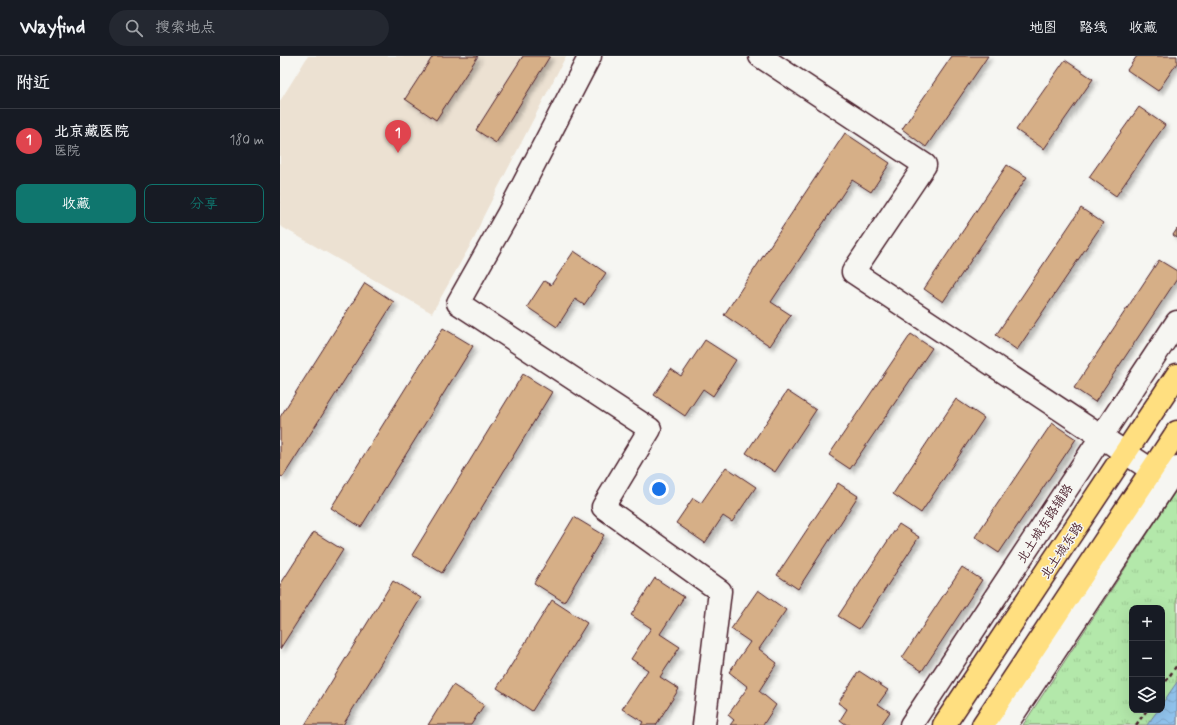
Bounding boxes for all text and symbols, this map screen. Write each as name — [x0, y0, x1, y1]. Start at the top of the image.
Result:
search box — [109, 10, 389, 46]
text: Wayfind — [20, 15, 85, 40]
icon: search — [123, 17, 145, 39]
text: 搜索地点 — [155, 18, 215, 38]
text: 地图 — [1029, 19, 1057, 37]
text: 路线 — [1079, 19, 1107, 37]
text: 收藏 — [1129, 19, 1157, 37]
text: 附近 — [16, 72, 50, 94]
pin: 1 — [385, 120, 411, 153]
text: 北京藏医院 — [54, 122, 129, 142]
text: 1 — [26, 132, 32, 149]
text: 180 m — [229, 132, 264, 149]
text: 医院 — [54, 143, 80, 160]
button: 收藏 — [16, 184, 136, 223]
button: 分享 — [144, 184, 264, 223]
your location — [649, 479, 669, 499]
street label: 北土城东路辅路 — [1013, 481, 1075, 565]
street label: 北土城东路 — [1036, 519, 1086, 581]
map controls — [1129, 605, 1165, 713]
button: + — [1129, 605, 1165, 641]
button: − — [1129, 641, 1165, 677]
button: layers — [1129, 677, 1165, 713]

